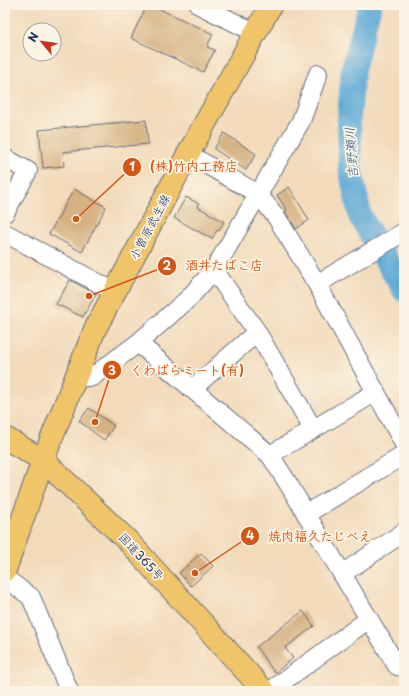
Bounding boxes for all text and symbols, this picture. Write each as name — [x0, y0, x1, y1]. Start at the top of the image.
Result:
north arrow — [22, 22, 62, 62]
text: N — [23, 29, 43, 45]
water label: 吉野瀬川 — [339, 126, 362, 180]
callout: (株)竹内工務店 — [122, 154, 246, 179]
text: (株)竹内工務店 — [150, 156, 238, 175]
text: 1 — [129, 157, 135, 175]
street label: 小曽原武生線 — [124, 191, 174, 263]
callout: 酒井たばこ店 — [157, 253, 271, 278]
text: 酒井たばこ店 — [185, 255, 263, 274]
text: 2 — [163, 256, 172, 274]
callout: くわばらミート(有) — [102, 358, 252, 383]
text: くわばらミート(有) — [130, 360, 244, 379]
text: 3 — [108, 361, 116, 379]
callout: 焼肉福久たじべえ — [240, 524, 380, 549]
text: 4 — [246, 526, 254, 544]
text: 焼肉福久たじべえ — [268, 526, 372, 545]
street label: 国道365号 — [115, 528, 169, 584]

